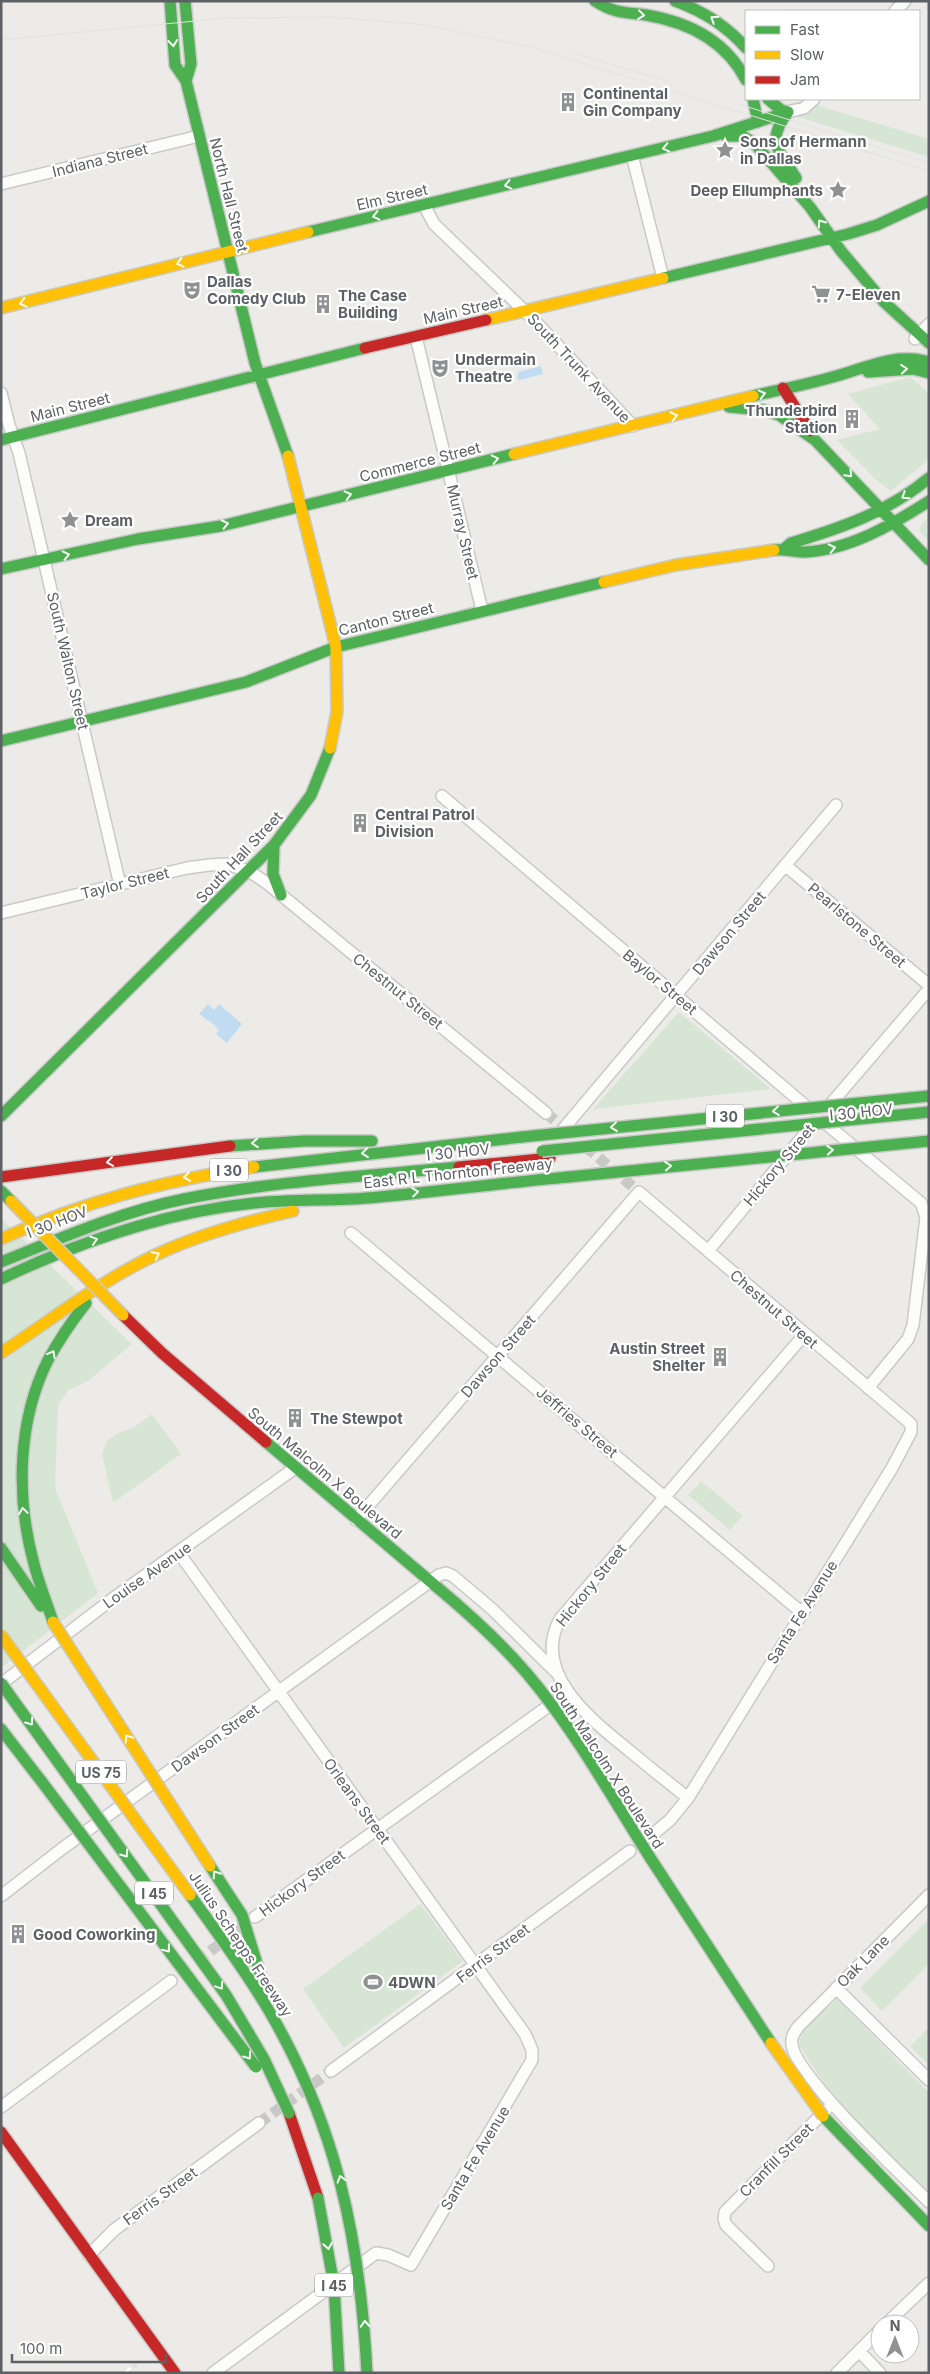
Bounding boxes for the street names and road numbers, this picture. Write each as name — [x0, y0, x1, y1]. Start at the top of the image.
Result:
street label: North Hall Street — [206, 136, 252, 254]
street label: Indiana Street — [50, 139, 150, 181]
street label: Elm Street — [355, 180, 429, 214]
street label: Main Street — [421, 292, 505, 328]
street label: South Trunk Avenue — [523, 309, 635, 427]
street label: Main Street — [28, 388, 112, 426]
street label: Commerce Street — [357, 438, 483, 486]
street label: Murray Street — [443, 483, 483, 582]
street label: South Walton Street — [43, 590, 93, 732]
street label: Canton Street — [336, 598, 436, 640]
street label: South Hall Street — [192, 807, 287, 907]
street label: Taylor Street — [79, 863, 171, 903]
street label: Pearlstone Street — [804, 878, 910, 972]
street label: Dawson Street — [688, 887, 770, 979]
street label: Baylor Street — [619, 945, 701, 1019]
street label: Chestnut Street — [349, 949, 447, 1033]
street label: I 30 HOV — [828, 1099, 894, 1125]
road number: I 30 — [706, 1104, 744, 1128]
street label: Hickory Street — [739, 1120, 819, 1210]
street label: I 30 HOV — [425, 1139, 491, 1165]
street label: East R L Thornton Freeway — [362, 1154, 554, 1192]
road number: I 30 — [210, 1158, 248, 1182]
street label: I 30 HOV — [24, 1202, 90, 1242]
street label: Chestnut Street — [726, 1266, 822, 1353]
street label: Dawson Street — [457, 1311, 539, 1401]
street label: Jeffries Street — [532, 1382, 622, 1462]
street label: South Malcolm X Boulevard — [244, 1403, 406, 1543]
street label: Louise Avenue — [99, 1538, 195, 1612]
street label: Hickory Street — [552, 1540, 630, 1630]
street label: Santa Fe Avenue — [763, 1557, 841, 1667]
street label: South Malcolm X Boulevard — [546, 1678, 668, 1852]
street label: Dawson Street — [167, 1700, 263, 1776]
street label: Orleans Street — [319, 1754, 395, 1848]
road number: US 75 — [76, 1760, 126, 1784]
street label: Hickory Street — [256, 1846, 349, 1920]
street label: Julius Schepps Freeway — [185, 1867, 297, 2021]
road number: I 45 — [135, 1882, 173, 1905]
street label: Ferris Street — [453, 1919, 533, 1987]
street label: Oak Lane — [833, 1931, 893, 1991]
street label: Santa Fe Avenue — [436, 2102, 514, 2214]
street label: Cranfill Street — [735, 2119, 817, 2201]
street label: Ferris Street — [119, 2163, 201, 2229]
road number: I 45 — [315, 2274, 353, 2296]

